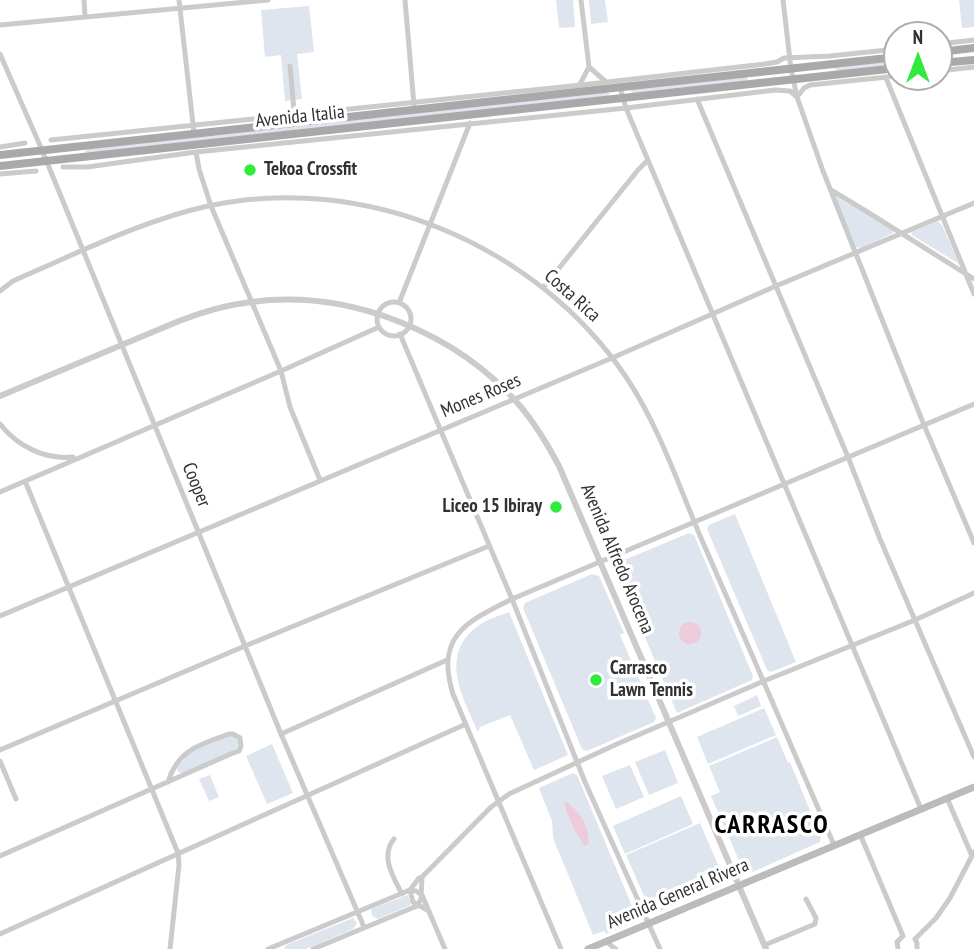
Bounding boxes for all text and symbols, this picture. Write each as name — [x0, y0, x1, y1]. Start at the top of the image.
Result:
north arrow — [883, 21, 953, 91]
text: N — [913, 25, 923, 49]
street label: Avenida Italia — [254, 101, 346, 133]
place label: Tekoa Crossfit — [264, 159, 357, 181]
marker: Tekoa Crossfit — [242, 162, 258, 178]
street label: Costa Rica — [539, 265, 605, 327]
street label: Mones Roses — [438, 369, 524, 423]
street label: Cooper — [177, 459, 215, 511]
street label: Avenida Alfredo Arocena — [575, 481, 659, 637]
place label: Liceo 15 Ibiray — [442, 496, 542, 518]
marker: Liceo 15 Ibiray — [548, 499, 564, 515]
place label: Carrasco Lawn Tennis — [610, 658, 693, 702]
marker: Carrasco Lawn Tennis — [588, 672, 604, 688]
district label: CARRASCO — [715, 810, 829, 842]
street label: Avenida General Rivera — [604, 854, 752, 934]

